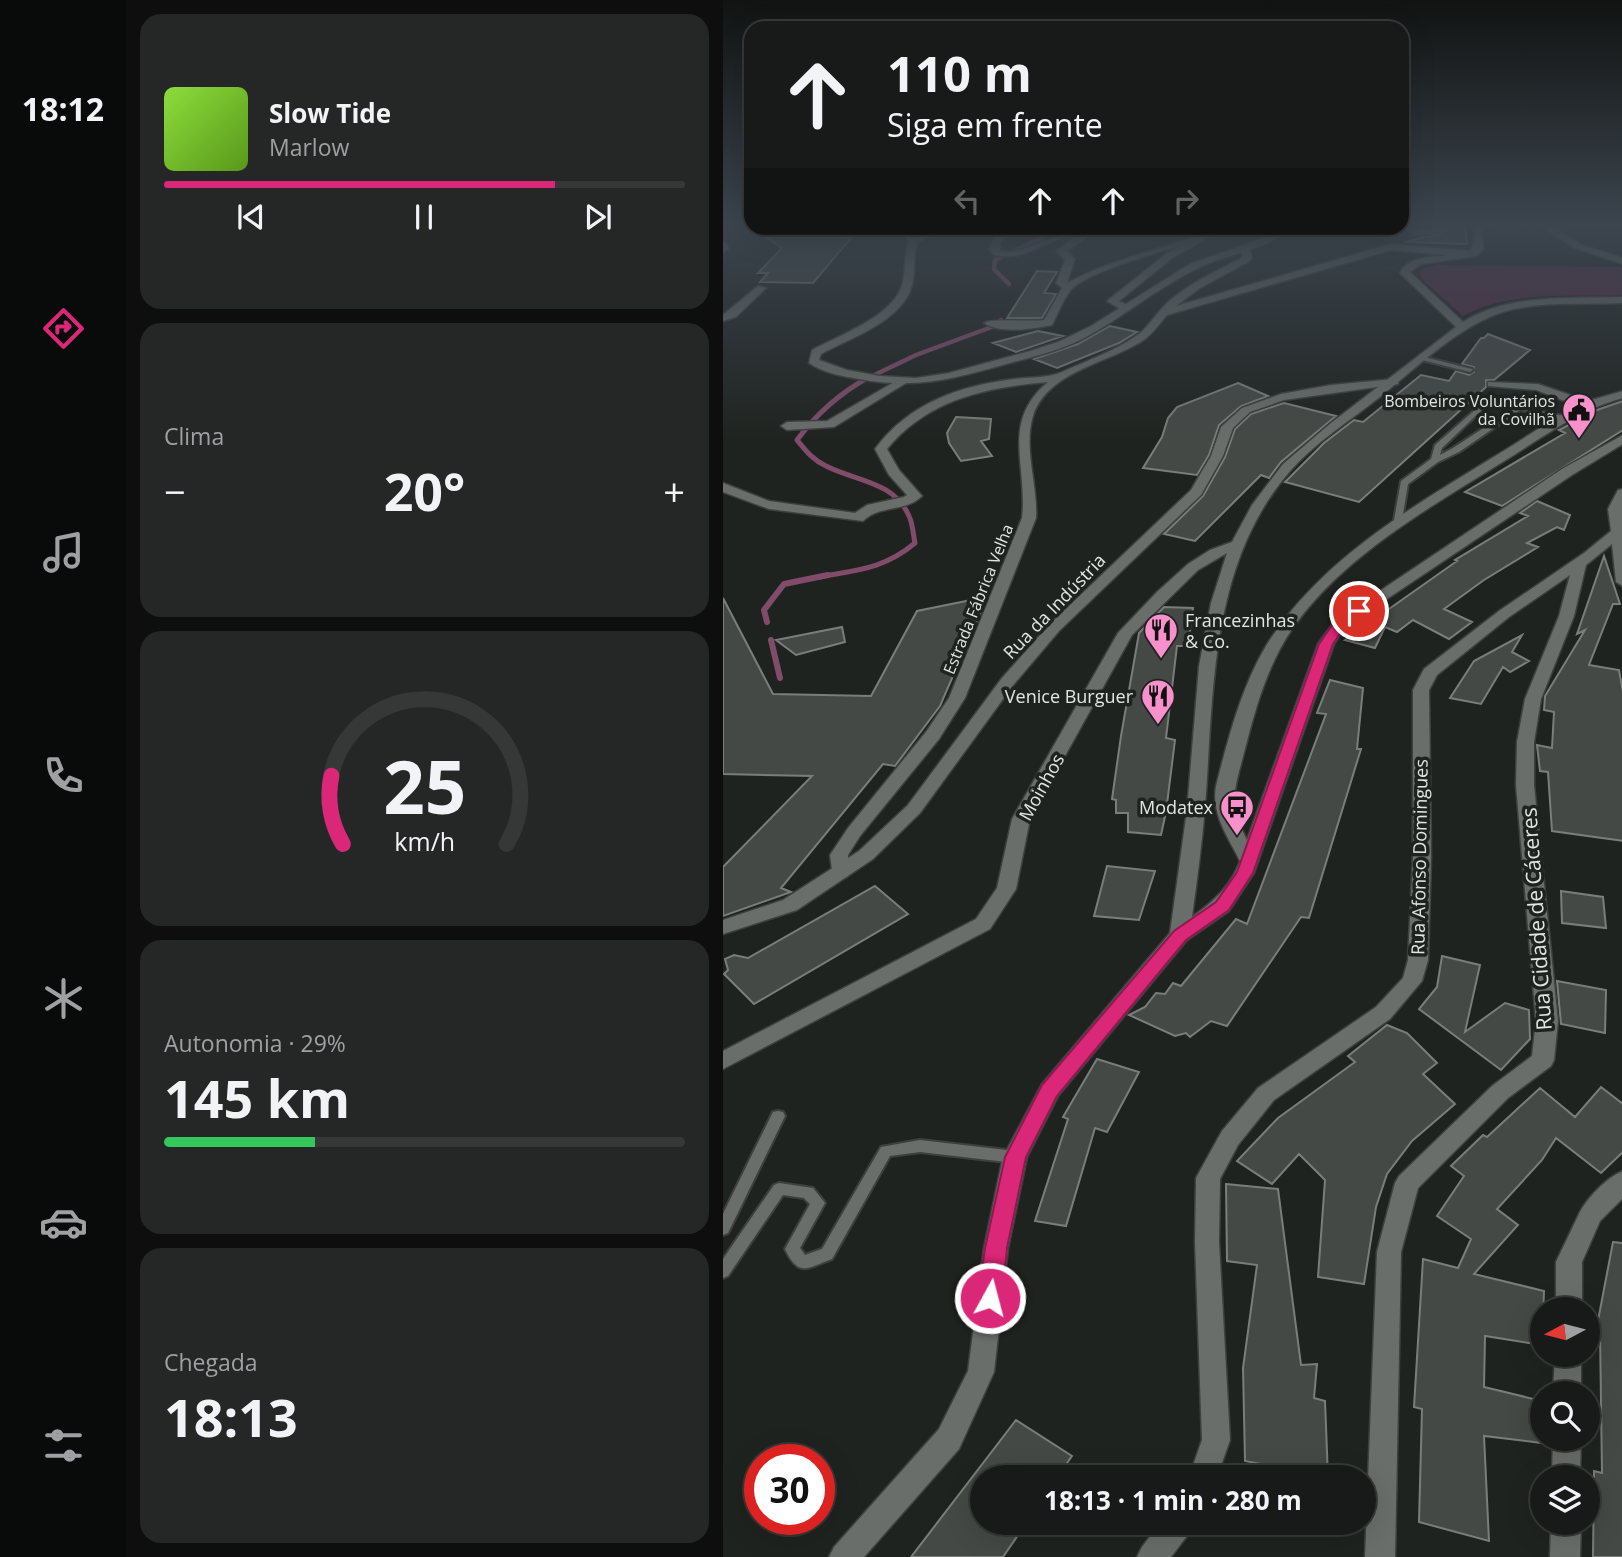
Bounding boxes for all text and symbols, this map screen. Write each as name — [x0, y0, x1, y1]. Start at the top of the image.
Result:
text: 110 m — [887, 40, 1032, 106]
icon: ahead — [772, 49, 863, 140]
text: 18:12 — [22, 87, 104, 130]
text: Slow Tide — [269, 95, 391, 131]
text: Siga em frente — [887, 103, 1103, 146]
text: Marlow — [269, 131, 349, 163]
icon: left — [948, 182, 986, 220]
icon: ahead — [1021, 182, 1059, 220]
icon: ahead — [1094, 182, 1132, 220]
icon: right — [1167, 182, 1205, 220]
icon: previous — [232, 198, 270, 236]
icon: pause — [405, 198, 443, 236]
icon: next — [579, 198, 617, 236]
icon: directions — [39, 304, 88, 353]
place label: Bombeiros Voluntários da Covilhã — [1384, 390, 1555, 430]
public building icon: Bombeiros Voluntários da Covilhã — [1560, 391, 1598, 440]
text: Clima — [164, 420, 224, 452]
text: 20° — [384, 455, 465, 526]
text: − — [164, 465, 186, 517]
text: + — [663, 465, 685, 517]
street label: Estrada Fábrica Velha — [938, 521, 1018, 677]
icon: music — [39, 528, 88, 577]
street label: Rua da Indústria — [998, 548, 1110, 664]
pin — [1329, 581, 1389, 641]
icon: arrive — [1340, 592, 1378, 630]
place label: Francezinhas & Co. — [1185, 608, 1295, 653]
restaurant icon: Francezinhas & Co. — [1142, 611, 1180, 660]
restaurant icon: Venice Burguer — [1139, 677, 1177, 726]
place label: Venice Burguer — [1005, 684, 1134, 708]
text: 25 — [383, 737, 466, 836]
street label: Moinhos — [1013, 749, 1069, 825]
icon: phone — [39, 751, 88, 800]
street label: Rua Afonso Domingues — [1405, 759, 1433, 955]
bus stop icon: Modatex — [1218, 788, 1256, 837]
place label: Modatex — [1139, 795, 1214, 819]
street label: Rua Cidade de Cáceres — [1514, 807, 1558, 1031]
text: km/h — [394, 824, 455, 858]
icon: climate — [39, 974, 88, 1023]
text: Autonomia · 29% — [164, 1027, 346, 1059]
text: 145 km — [164, 1062, 350, 1133]
icon: car — [39, 1198, 88, 1247]
position arrow — [953, 1261, 1027, 1335]
north arrow — [1530, 1297, 1600, 1367]
map controls — [1530, 1297, 1600, 1535]
text: Chegada — [164, 1346, 258, 1378]
text: 18:13 — [164, 1381, 298, 1452]
button: search — [1530, 1381, 1600, 1451]
icon: filters — [39, 1421, 88, 1470]
speed limit sign: 30 — [744, 1444, 835, 1535]
button: layers — [1530, 1465, 1600, 1535]
text: 18:13 · 1 min · 280 m — [1044, 1482, 1302, 1518]

